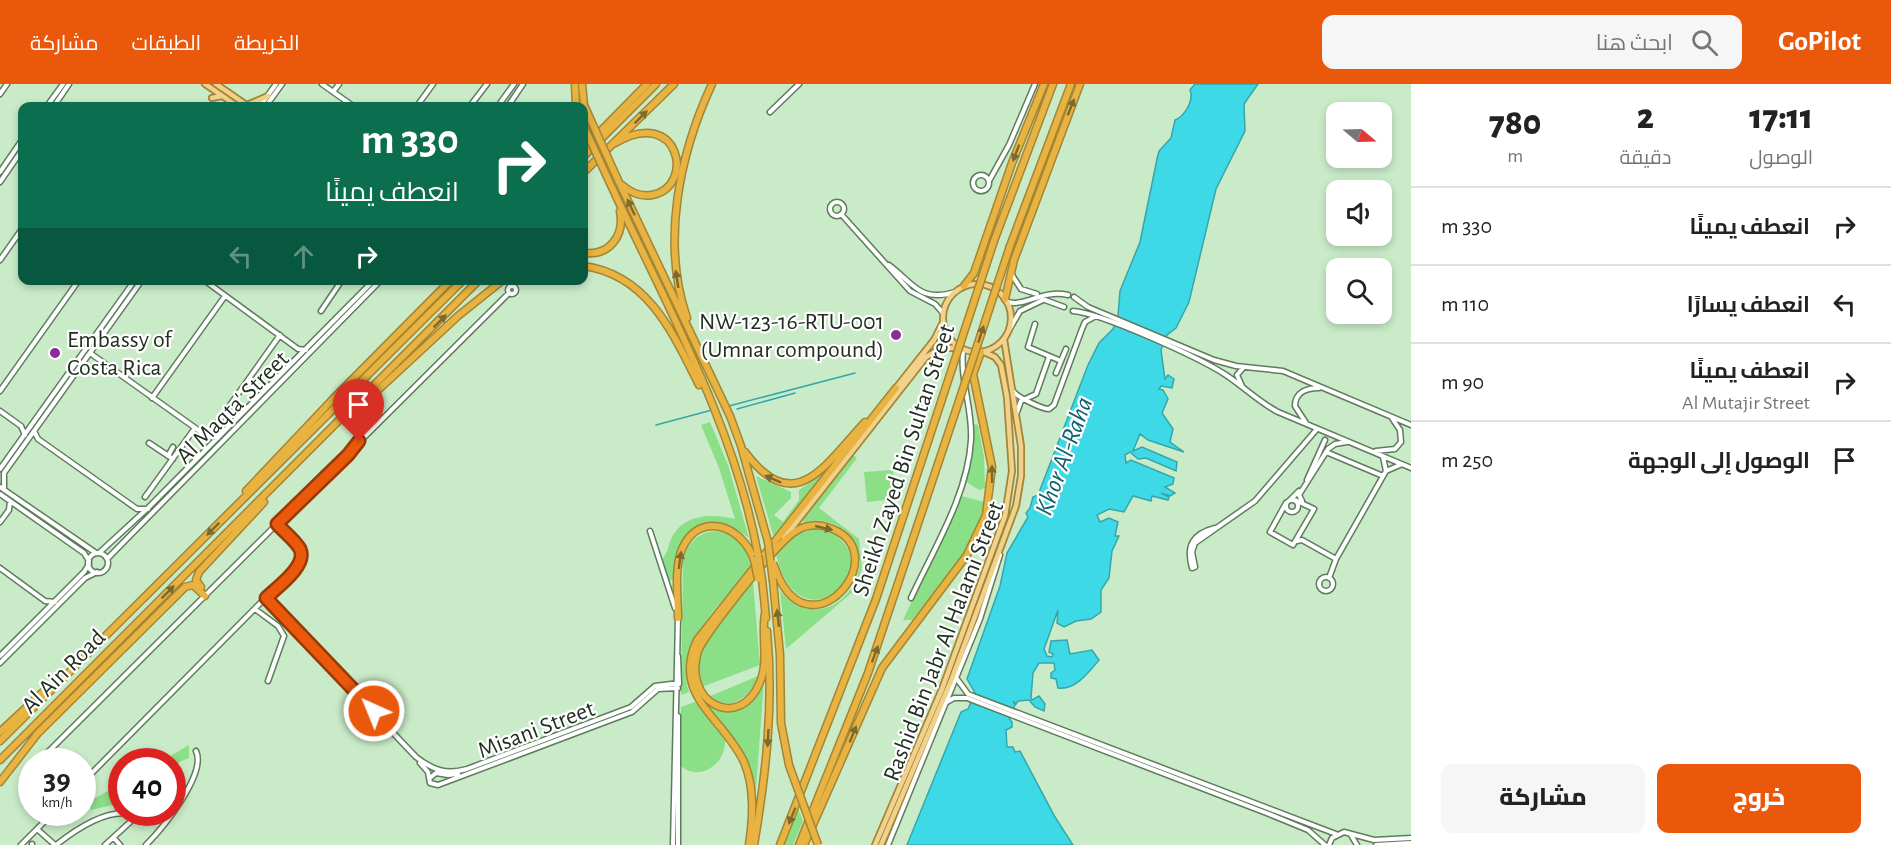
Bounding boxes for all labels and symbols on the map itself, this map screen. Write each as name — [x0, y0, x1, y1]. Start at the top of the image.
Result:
one-way arrow — [1067, 98, 1076, 116]
north arrow — [1326, 102, 1392, 168]
one-way arrow — [634, 111, 648, 125]
one-way arrow — [1011, 144, 1020, 162]
one-way arrow — [626, 199, 635, 216]
one-way arrow — [672, 270, 681, 289]
place label: NW-123-16-RTU-001 (Umnar compound) — [699, 310, 884, 362]
one-way arrow — [433, 314, 447, 328]
street label: Sheikh Zayed Bin Sultan Street — [849, 321, 959, 599]
one-way arrow — [976, 325, 986, 343]
place label: Embassy of Costa Rica — [67, 328, 173, 380]
marker: NW-123-16-RTU-001 (Umnar compound) — [889, 328, 903, 342]
marker: Embassy of Costa Rica — [48, 346, 62, 360]
street label: Al Maqta' Street — [172, 347, 294, 469]
pin — [333, 379, 384, 441]
water label: Khor Al-Raha — [1031, 394, 1097, 519]
one-way arrow — [987, 464, 997, 483]
one-way arrow — [763, 474, 781, 484]
street label: Rashid Bin Jabr Al Halami Street — [879, 498, 1009, 784]
one-way arrow — [207, 521, 221, 535]
one-way arrow — [815, 523, 834, 533]
one-way arrow — [676, 550, 685, 569]
one-way arrow — [161, 585, 176, 599]
one-way arrow — [773, 609, 782, 628]
street label: Al Ain Road — [17, 625, 110, 718]
one-way arrow — [870, 645, 880, 663]
position arrow — [342, 679, 406, 743]
street label: Misani Street — [475, 697, 598, 763]
one-way arrow — [849, 725, 858, 743]
one-way arrow — [763, 729, 773, 748]
speed limit sign: 40 — [108, 748, 186, 826]
one-way arrow — [787, 807, 797, 825]

